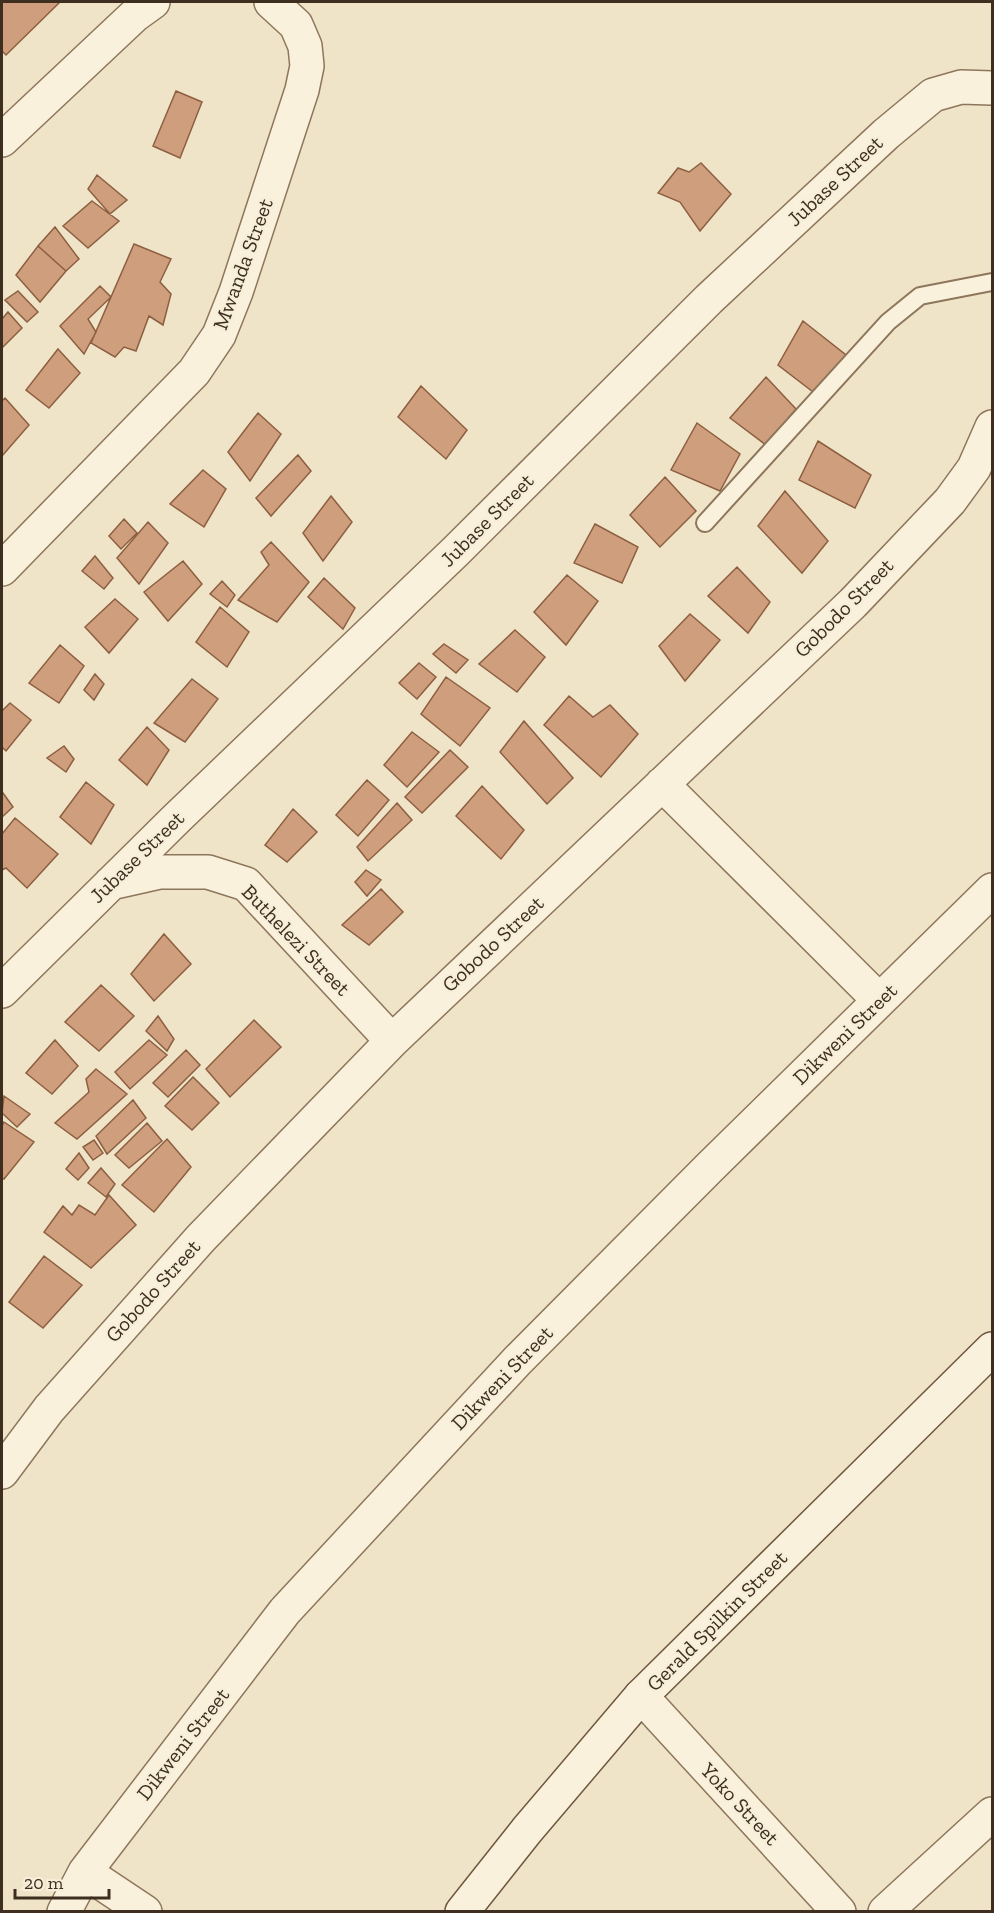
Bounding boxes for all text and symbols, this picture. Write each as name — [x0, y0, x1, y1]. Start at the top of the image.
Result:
street label: Jubase Street — [782, 130, 888, 231]
street label: Mwanda Street — [207, 195, 278, 333]
street label: Jubase Street — [435, 468, 539, 571]
street label: Gobodo Street — [789, 553, 898, 662]
street label: Jubase Street — [84, 805, 189, 908]
street label: Buthelezi Street — [237, 879, 356, 1001]
street label: Gobodo Street — [437, 890, 549, 997]
street label: Dikweni Street — [787, 977, 902, 1090]
street label: Gobodo Street — [100, 1234, 205, 1347]
street label: Dikweni Street — [446, 1320, 558, 1435]
street label: Gerald Spilkin Street — [641, 1545, 792, 1696]
street label: Dikweni Street — [131, 1683, 234, 1805]
street label: Yoko Street — [695, 1757, 785, 1850]
scale bar — [15, 1862, 110, 1900]
text: 20 m — [24, 1872, 64, 1894]

